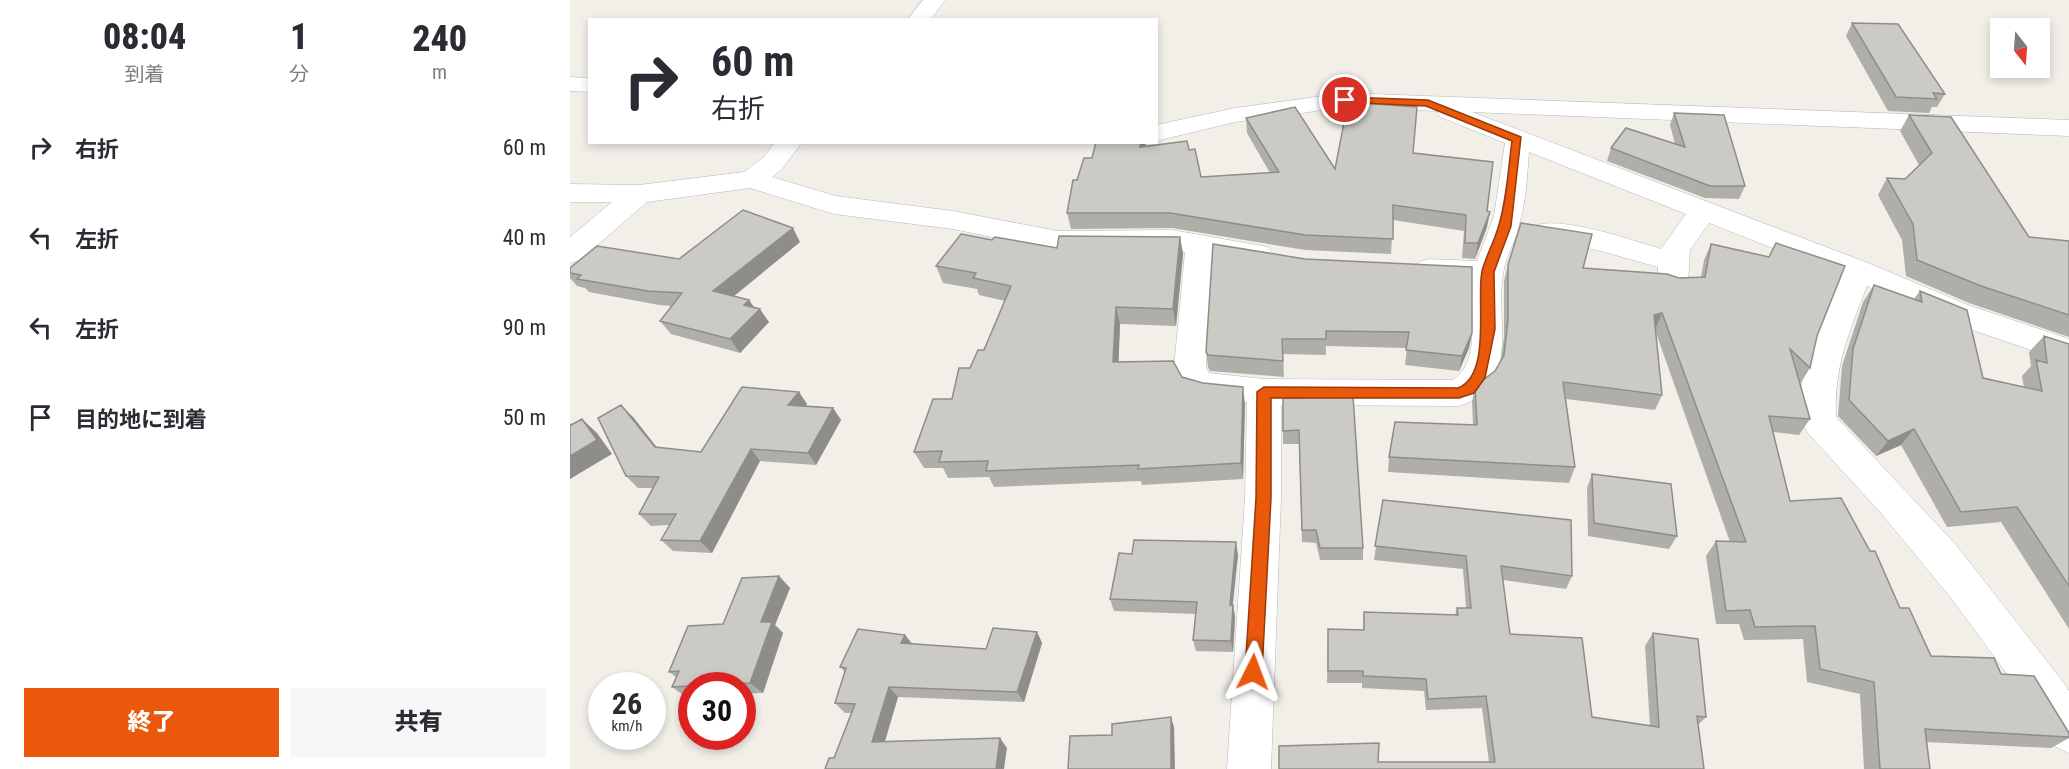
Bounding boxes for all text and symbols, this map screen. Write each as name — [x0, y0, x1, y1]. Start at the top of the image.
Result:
text: 08:04 — [103, 16, 186, 58]
text: 1 — [290, 16, 308, 58]
text: 240 — [412, 18, 467, 60]
north arrow — [1990, 18, 2050, 78]
map controls — [1990, 18, 2050, 78]
text: 60 m — [711, 37, 794, 86]
icon: right — [612, 42, 690, 120]
text: m — [432, 60, 447, 84]
text: 到着 — [125, 62, 165, 86]
text: 分 — [289, 62, 309, 86]
pin — [1319, 74, 1370, 125]
icon: arrive — [1328, 83, 1361, 116]
text: 右折 — [711, 93, 765, 125]
icon: right — [24, 131, 57, 164]
text: 60 m — [503, 135, 546, 160]
text: 右折 — [75, 137, 119, 162]
icon: left — [24, 221, 57, 254]
text: 40 m — [503, 225, 546, 250]
text: 左折 — [75, 227, 119, 252]
icon: left — [24, 311, 57, 344]
text: 90 m — [503, 315, 546, 340]
text: 左折 — [75, 317, 119, 342]
icon: arrive — [24, 401, 57, 434]
text: 50 m — [503, 405, 546, 430]
text: 目的地に到着 — [75, 407, 207, 432]
position arrow — [1221, 640, 1285, 704]
speed limit sign: 30 — [678, 672, 756, 750]
text: 26 — [612, 686, 642, 721]
button: 終了 — [24, 688, 279, 757]
button: 共有 — [291, 688, 546, 757]
text: km/h — [612, 717, 642, 735]

